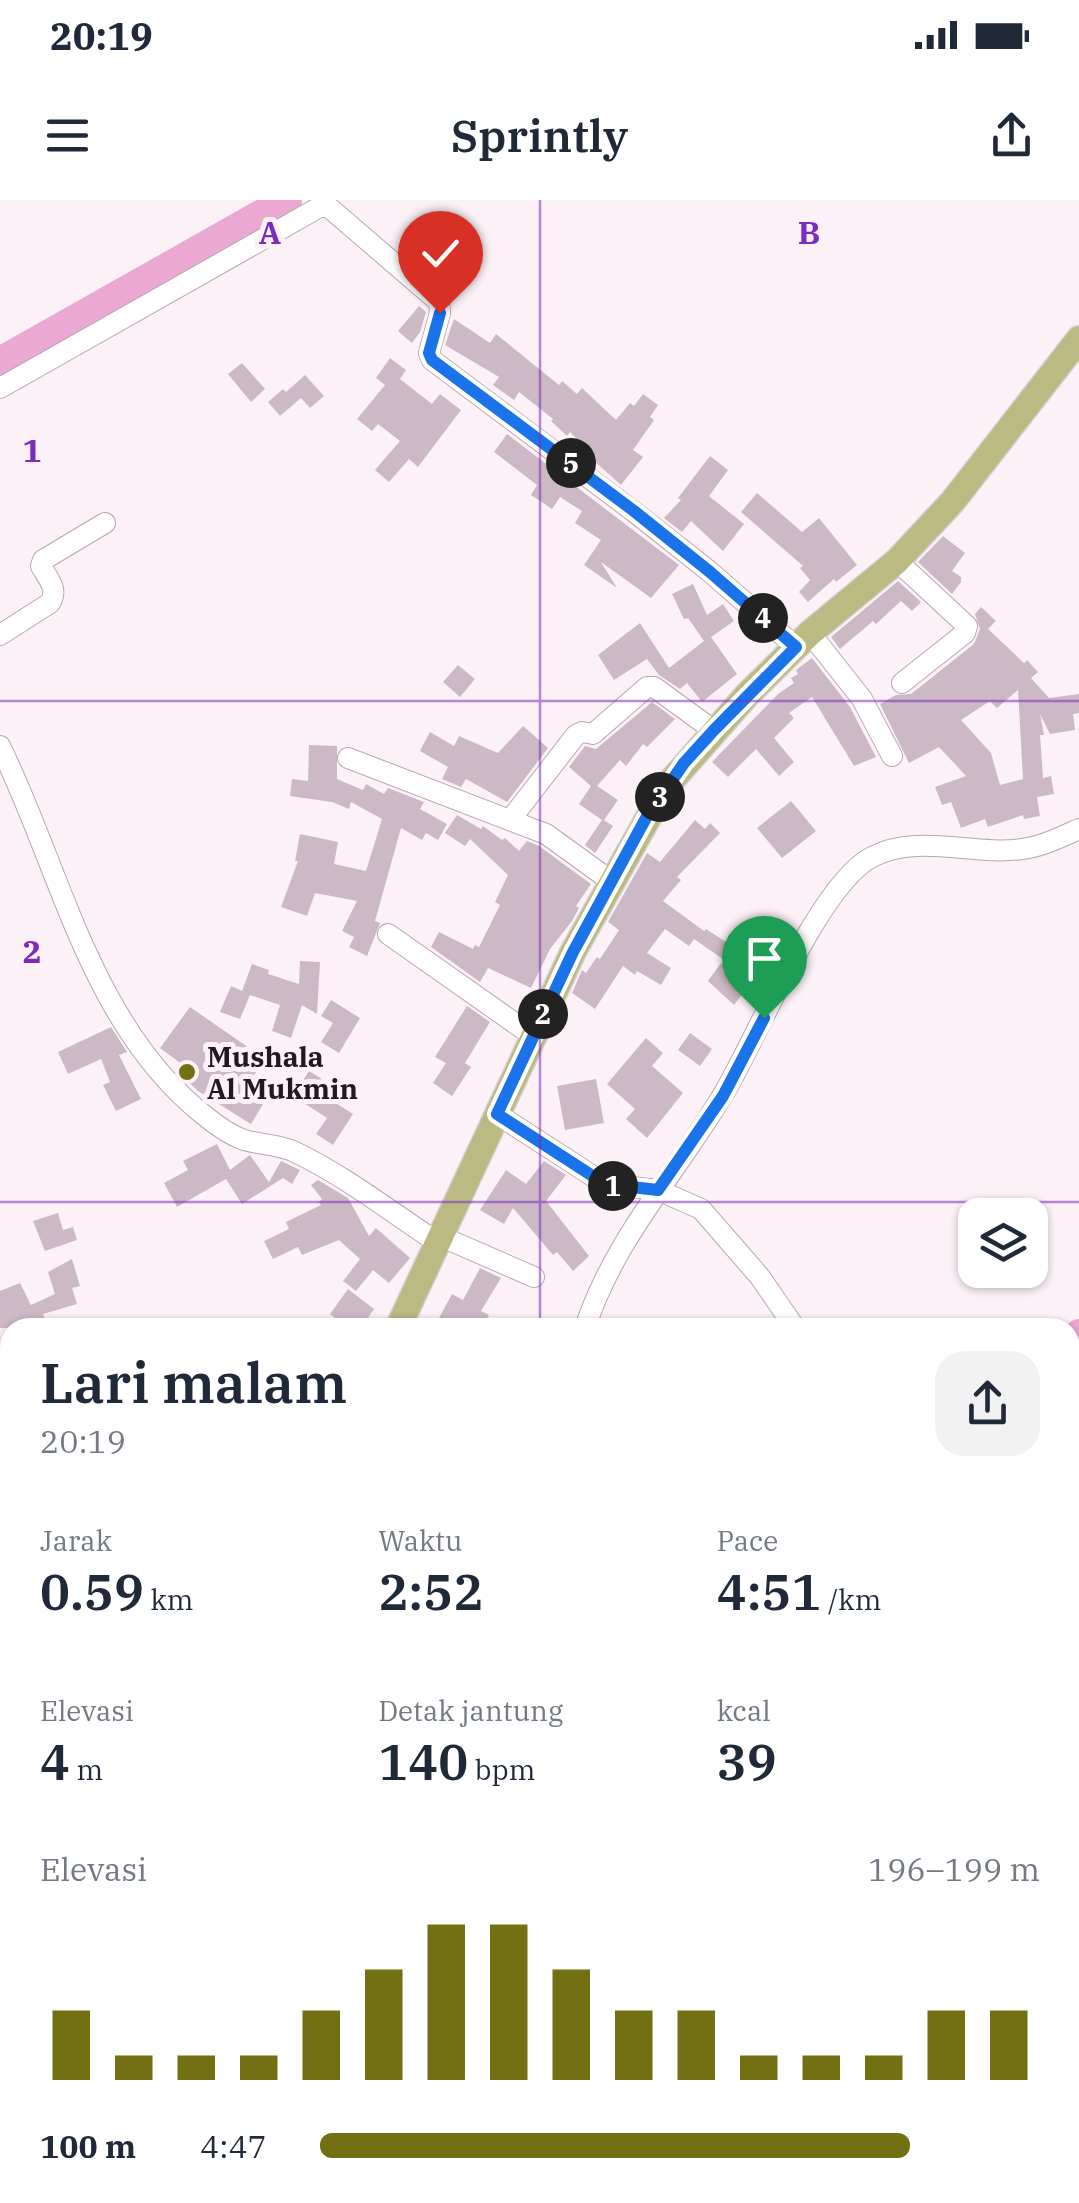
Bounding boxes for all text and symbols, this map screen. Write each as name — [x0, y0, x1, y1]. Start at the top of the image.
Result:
text: 20:19 — [50, 11, 153, 60]
text: Sprintly — [451, 106, 628, 164]
icon: menu — [40, 108, 95, 163]
icon: share — [984, 108, 1039, 163]
text: A — [259, 211, 281, 253]
pin — [398, 211, 483, 314]
text: B — [798, 211, 820, 253]
icon: check — [413, 226, 468, 281]
text: 1 — [22, 429, 42, 471]
pin: 5 — [546, 438, 596, 488]
text: 5 — [563, 444, 579, 481]
pin: 4 — [738, 593, 788, 643]
text: 4 — [755, 599, 771, 636]
pin: 3 — [635, 772, 685, 822]
text: 3 — [652, 778, 668, 815]
pin — [722, 916, 807, 1019]
text: 2 — [22, 930, 42, 972]
icon: arrive — [737, 931, 792, 986]
pin: 2 — [518, 989, 568, 1039]
text: 2 — [535, 995, 551, 1032]
place label: Mushala Al Mukmin — [207, 1038, 358, 1107]
marker: Mushala Al Mukmin — [176, 1061, 198, 1083]
pin: 1 — [588, 1161, 638, 1211]
text: 1 — [605, 1167, 621, 1204]
map controls — [958, 1198, 1048, 1288]
button: layers — [958, 1198, 1048, 1288]
text: Lari malam — [40, 1347, 347, 1418]
button: share — [935, 1351, 1040, 1456]
text: 20:19 — [40, 1420, 126, 1462]
text: Jarak — [40, 1522, 112, 1559]
text: Waktu — [378, 1522, 462, 1559]
text: Pace — [717, 1522, 778, 1559]
text: 0.59 — [40, 1559, 144, 1624]
text: 2:52 — [378, 1559, 483, 1624]
text: 4:51 — [717, 1559, 822, 1624]
text: km — [144, 1581, 193, 1618]
text: /km — [822, 1581, 881, 1618]
text: Elevasi — [40, 1692, 134, 1729]
text: Detak jantung — [378, 1692, 563, 1729]
text: kcal — [717, 1692, 771, 1729]
text: 4 — [40, 1729, 70, 1794]
text: 140 — [378, 1729, 468, 1794]
text: 39 — [717, 1729, 777, 1794]
text: m — [70, 1751, 103, 1788]
text: bpm — [468, 1751, 535, 1788]
text: Elevasi — [40, 1848, 147, 1890]
text: 196–199 m — [868, 1848, 1040, 1890]
text: 100 m — [40, 2125, 136, 2167]
text: 4:47 — [200, 2125, 267, 2167]

